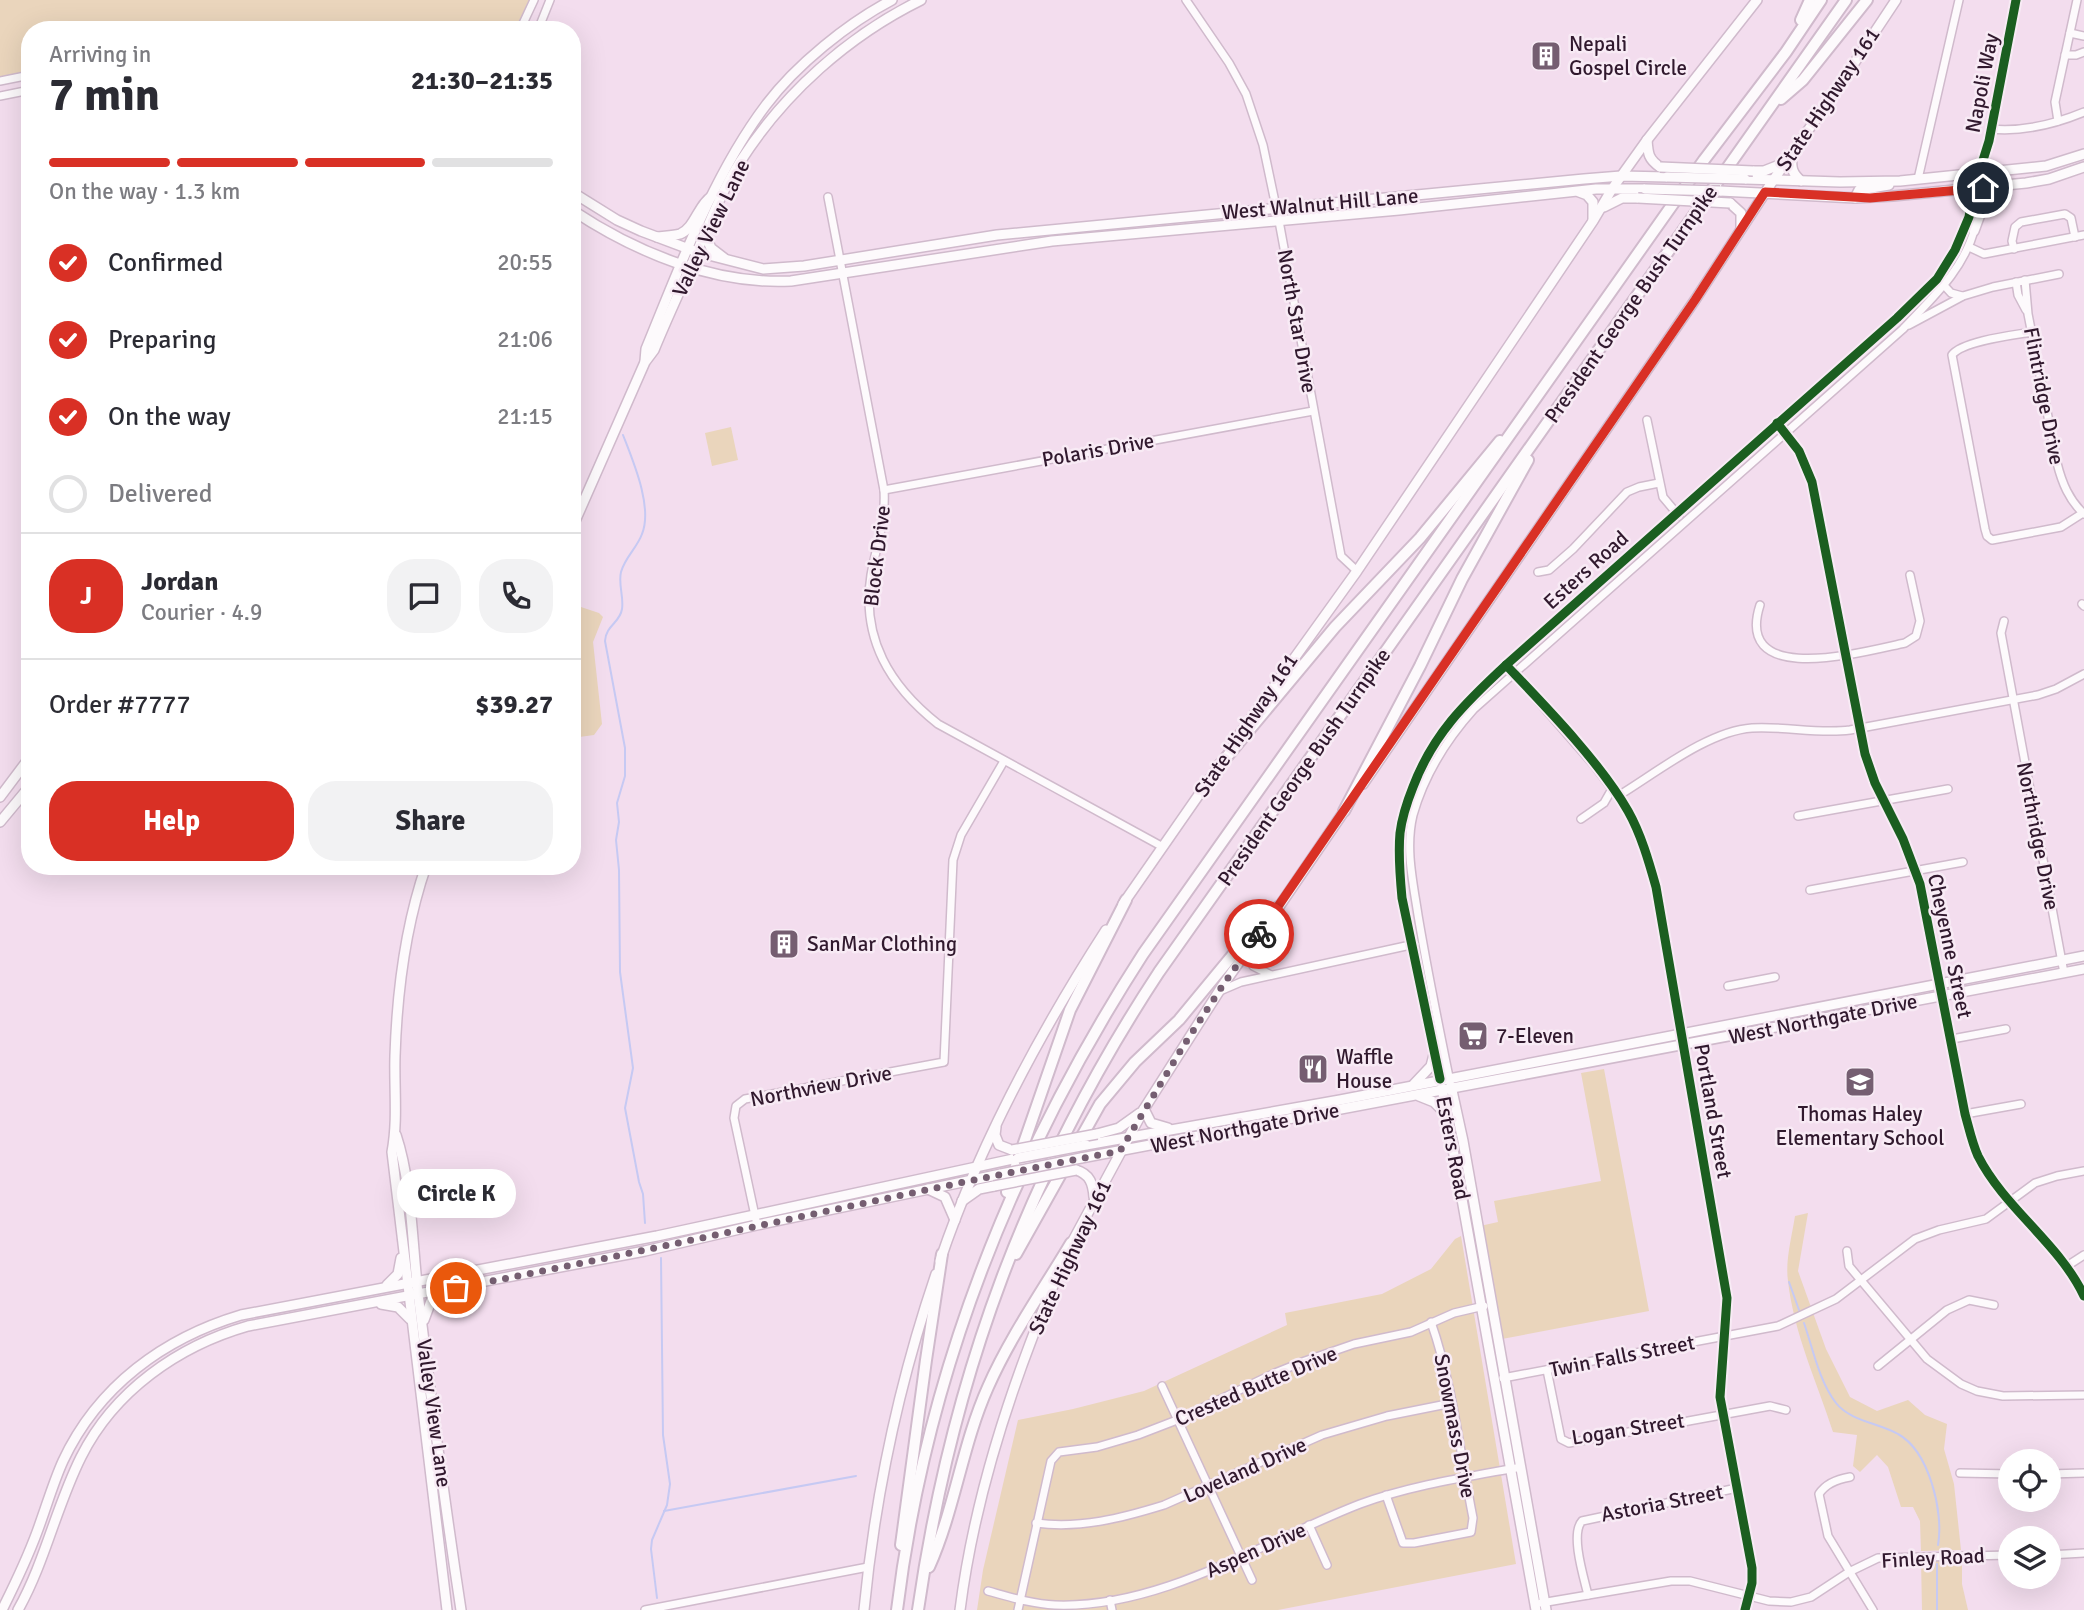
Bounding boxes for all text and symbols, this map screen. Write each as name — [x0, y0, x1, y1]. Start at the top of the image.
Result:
street label: State Highway 161 — [1770, 22, 1886, 176]
place label: Nepali Gospel Circle — [1569, 31, 1687, 81]
street label: Napoli Way — [1960, 31, 2004, 135]
building icon: Nepali Gospel Circle — [1529, 39, 1563, 73]
text: Arriving in — [49, 40, 151, 69]
text: 21:30–21:35 — [411, 65, 553, 97]
text: 7 min — [49, 67, 160, 123]
street label: Valley View Lane — [667, 155, 755, 301]
pin — [1953, 158, 2013, 218]
icon: home — [1964, 169, 2002, 207]
text: On the way · 1.3 km — [49, 177, 240, 206]
street label: President George Bush Turnpike — [1539, 180, 1723, 428]
street label: West Walnut Hill Lane — [1221, 182, 1419, 226]
icon: check — [49, 244, 87, 282]
text: Confirmed — [108, 247, 223, 279]
street label: North Star Drive — [1272, 247, 1322, 395]
text: 20:55 — [497, 248, 553, 277]
icon: check — [49, 321, 87, 359]
text: Preparing — [108, 324, 216, 356]
text: 21:06 — [497, 325, 553, 354]
street label: Flintridge Drive — [2018, 325, 2070, 467]
icon: check — [49, 398, 87, 436]
text: On the way — [108, 401, 231, 433]
text: 21:15 — [497, 402, 553, 431]
street label: Polaris Drive — [1040, 427, 1156, 473]
text: Delivered — [108, 478, 213, 510]
street label: Block Drive — [858, 504, 896, 608]
street label: Esters Road — [1538, 525, 1634, 615]
button: chat — [387, 559, 461, 633]
button: phone — [479, 559, 553, 633]
text: Jordan — [141, 566, 218, 598]
text: J — [80, 580, 92, 612]
text: Courier · 4.9 — [141, 598, 262, 627]
street label: President George Bush Turnpike — [1212, 643, 1396, 891]
street label: State Highway 161 — [1188, 648, 1304, 802]
text: Order #7777 — [49, 689, 190, 721]
text: $39.27 — [475, 689, 553, 721]
street label: Northridge Drive — [2011, 760, 2065, 912]
button: Help — [49, 781, 294, 861]
button: Share — [308, 781, 553, 861]
street label: Cheyenne Street — [1922, 871, 1978, 1021]
courier — [1224, 899, 1294, 969]
icon: bike — [1240, 915, 1278, 953]
building icon: SanMar Clothing — [767, 927, 801, 961]
place label: SanMar Clothing — [807, 931, 957, 957]
street label: West Northgate Drive — [1726, 988, 1920, 1050]
supermarket icon: 7-Eleven — [1456, 1019, 1490, 1053]
place label: 7-Eleven — [1496, 1023, 1574, 1049]
street label: Portland Street — [1688, 1042, 1738, 1180]
place label: Waffle House — [1336, 1044, 1393, 1094]
restaurant icon: Waffle House — [1296, 1052, 1330, 1086]
street label: Northview Drive — [748, 1060, 894, 1112]
school or university icon: Thomas Haley Elementary School — [1843, 1065, 1877, 1099]
street label: Esters Road — [1430, 1094, 1476, 1202]
street label: West Northgate Drive — [1148, 1097, 1342, 1159]
place label: Thomas Haley Elementary School — [1776, 1101, 1944, 1151]
callout: Circle K — [396, 1169, 516, 1218]
street label: State Highway 161 — [1023, 1176, 1117, 1338]
text: Circle K — [417, 1179, 496, 1208]
pin — [426, 1258, 486, 1318]
icon: bag — [437, 1269, 475, 1307]
street label: Twin Falls Street — [1547, 1329, 1697, 1383]
street label: Valley View Lane — [411, 1337, 457, 1489]
street label: Crested Butte Drive — [1171, 1340, 1341, 1432]
street label: Snowmass Drive — [1428, 1352, 1482, 1500]
street label: Logan Street — [1570, 1407, 1686, 1451]
street label: Loveland Drive — [1179, 1431, 1311, 1509]
map controls — [1998, 1449, 2061, 1589]
button: locate — [1998, 1449, 2061, 1512]
street label: Astoria Street — [1599, 1478, 1725, 1528]
street label: Aspen Drive — [1202, 1516, 1310, 1584]
button: layers — [1998, 1526, 2061, 1589]
street label: Finley Road — [1881, 1542, 1985, 1574]

